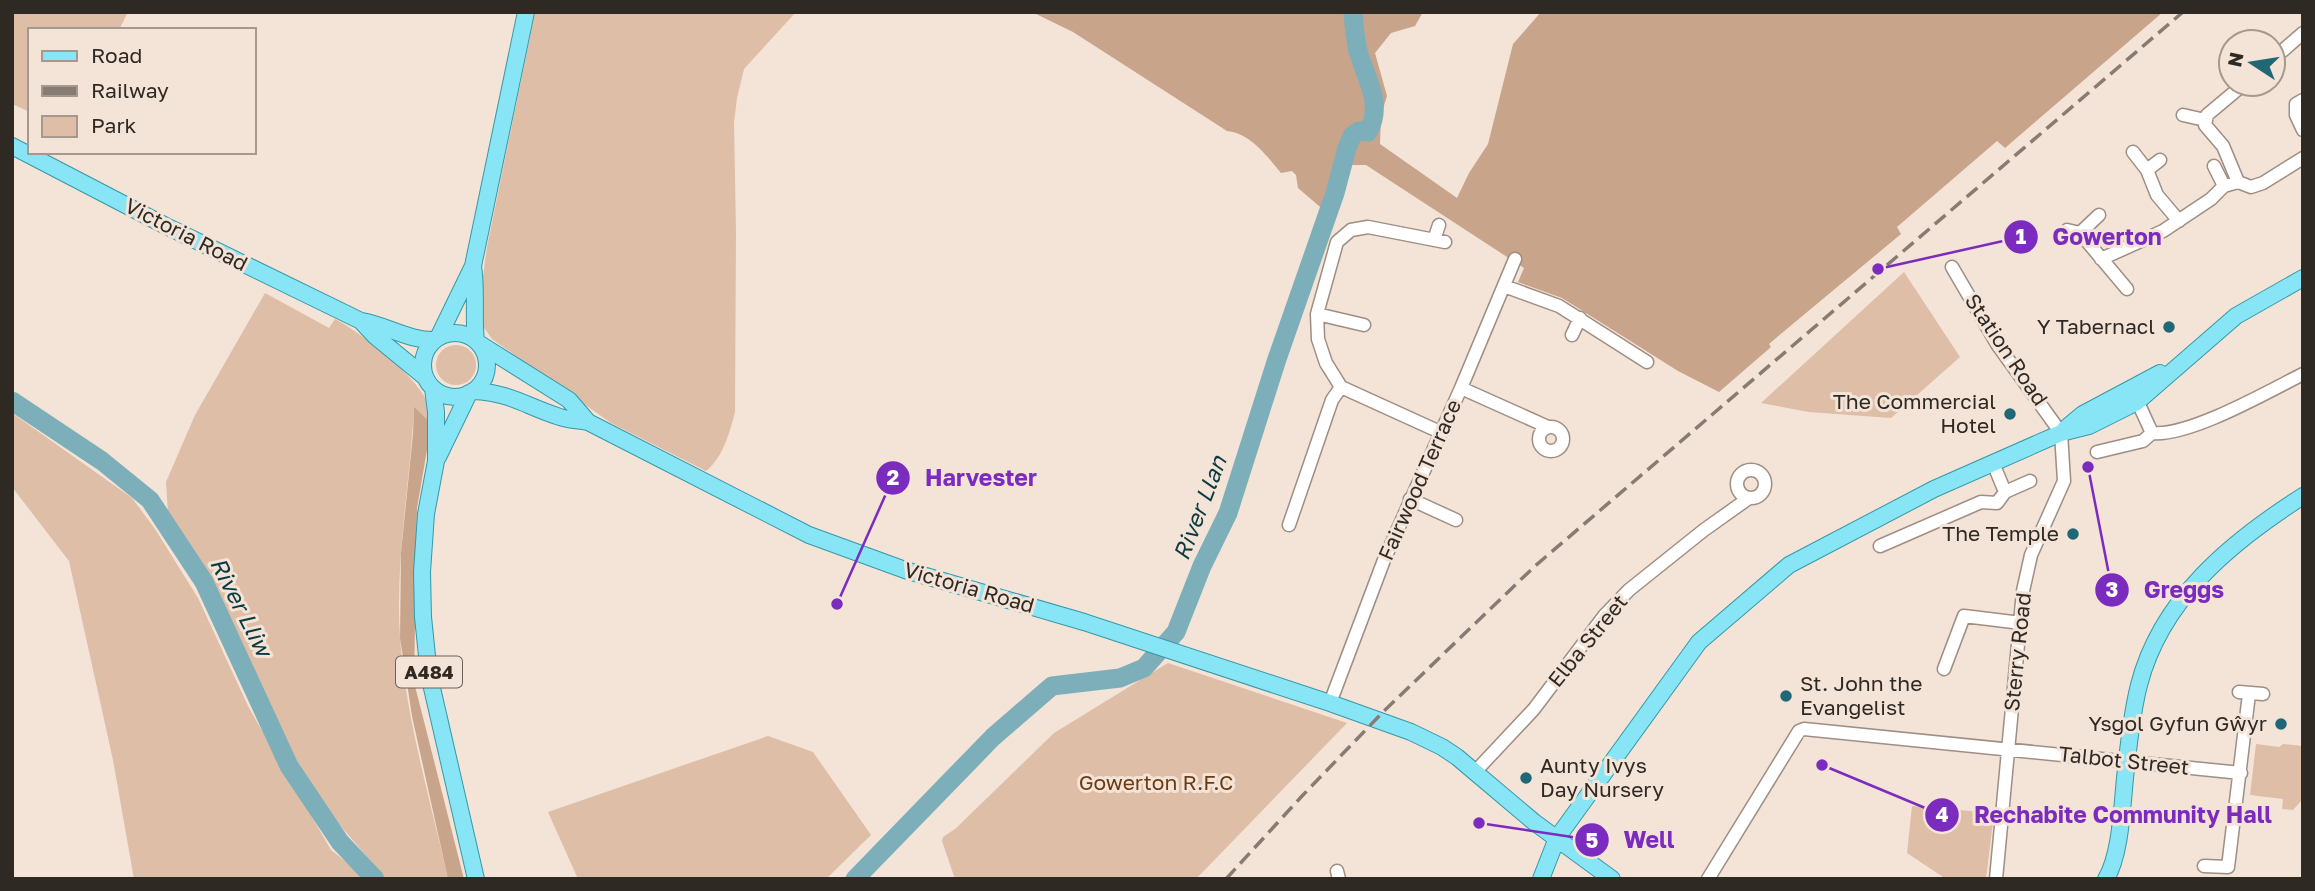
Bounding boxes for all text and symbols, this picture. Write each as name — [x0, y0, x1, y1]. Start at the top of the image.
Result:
legend — [28, 28, 256, 154]
north arrow — [2217, 28, 2287, 98]
text: Road — [91, 42, 142, 68]
text: N — [2222, 50, 2248, 69]
text: Railway — [91, 77, 169, 103]
text: Park — [91, 112, 137, 138]
street label: Victoria Road — [121, 192, 252, 276]
callout: Gowerton — [2004, 215, 2176, 259]
text: Gowerton — [2052, 222, 2162, 250]
text: 1 — [2016, 223, 2027, 249]
street label: Station Road — [1960, 289, 2054, 410]
place label: Y Tabernacl — [2037, 313, 2155, 339]
marker: Y Tabernacl — [2161, 319, 2177, 335]
place label: The Commercial Hotel — [1833, 388, 1996, 438]
street label: Fairwood Terrace — [1372, 395, 1466, 564]
marker: The Commercial Hotel — [2002, 406, 2018, 422]
water label: River Llan — [1166, 451, 1232, 564]
callout: Harvester — [876, 456, 1051, 500]
text: Harvester — [925, 463, 1037, 491]
text: 2 — [887, 464, 900, 490]
place label: The Temple — [1942, 520, 2059, 546]
marker: The Temple — [2065, 526, 2081, 542]
water label: River Lliw — [205, 552, 280, 663]
street label: Victoria Road — [901, 556, 1038, 618]
callout: Greggs — [2095, 568, 2238, 612]
text: Greggs — [2144, 575, 2224, 603]
text: 3 — [2106, 576, 2118, 602]
street label: Elba Street — [1542, 589, 1632, 692]
street label: Sterry Road — [1998, 591, 2036, 712]
road number: A484 — [396, 656, 462, 688]
place label: St. John the Evangelist — [1800, 670, 1922, 720]
marker: St. John the Evangelist — [1778, 688, 1794, 704]
place label: Ysgol Gyfun Gŵyr — [2089, 710, 2267, 736]
marker: Ysgol Gyfun Gŵyr — [2273, 716, 2289, 732]
street label: Talbot Street — [2058, 740, 2191, 780]
place label: Aunty Ivys Day Nursery — [1540, 752, 1664, 802]
park label: Gowerton R.F.C — [1079, 769, 1233, 795]
marker: Aunty Ivys Day Nursery — [1518, 770, 1534, 786]
callout: Rechabite Community Hall — [1925, 793, 2286, 837]
text: Rechabite Community Hall — [1974, 800, 2272, 828]
text: 4 — [1935, 801, 1949, 827]
callout: Well — [1574, 818, 1688, 862]
text: Well — [1624, 825, 1675, 853]
text: 5 — [1586, 827, 1599, 853]

